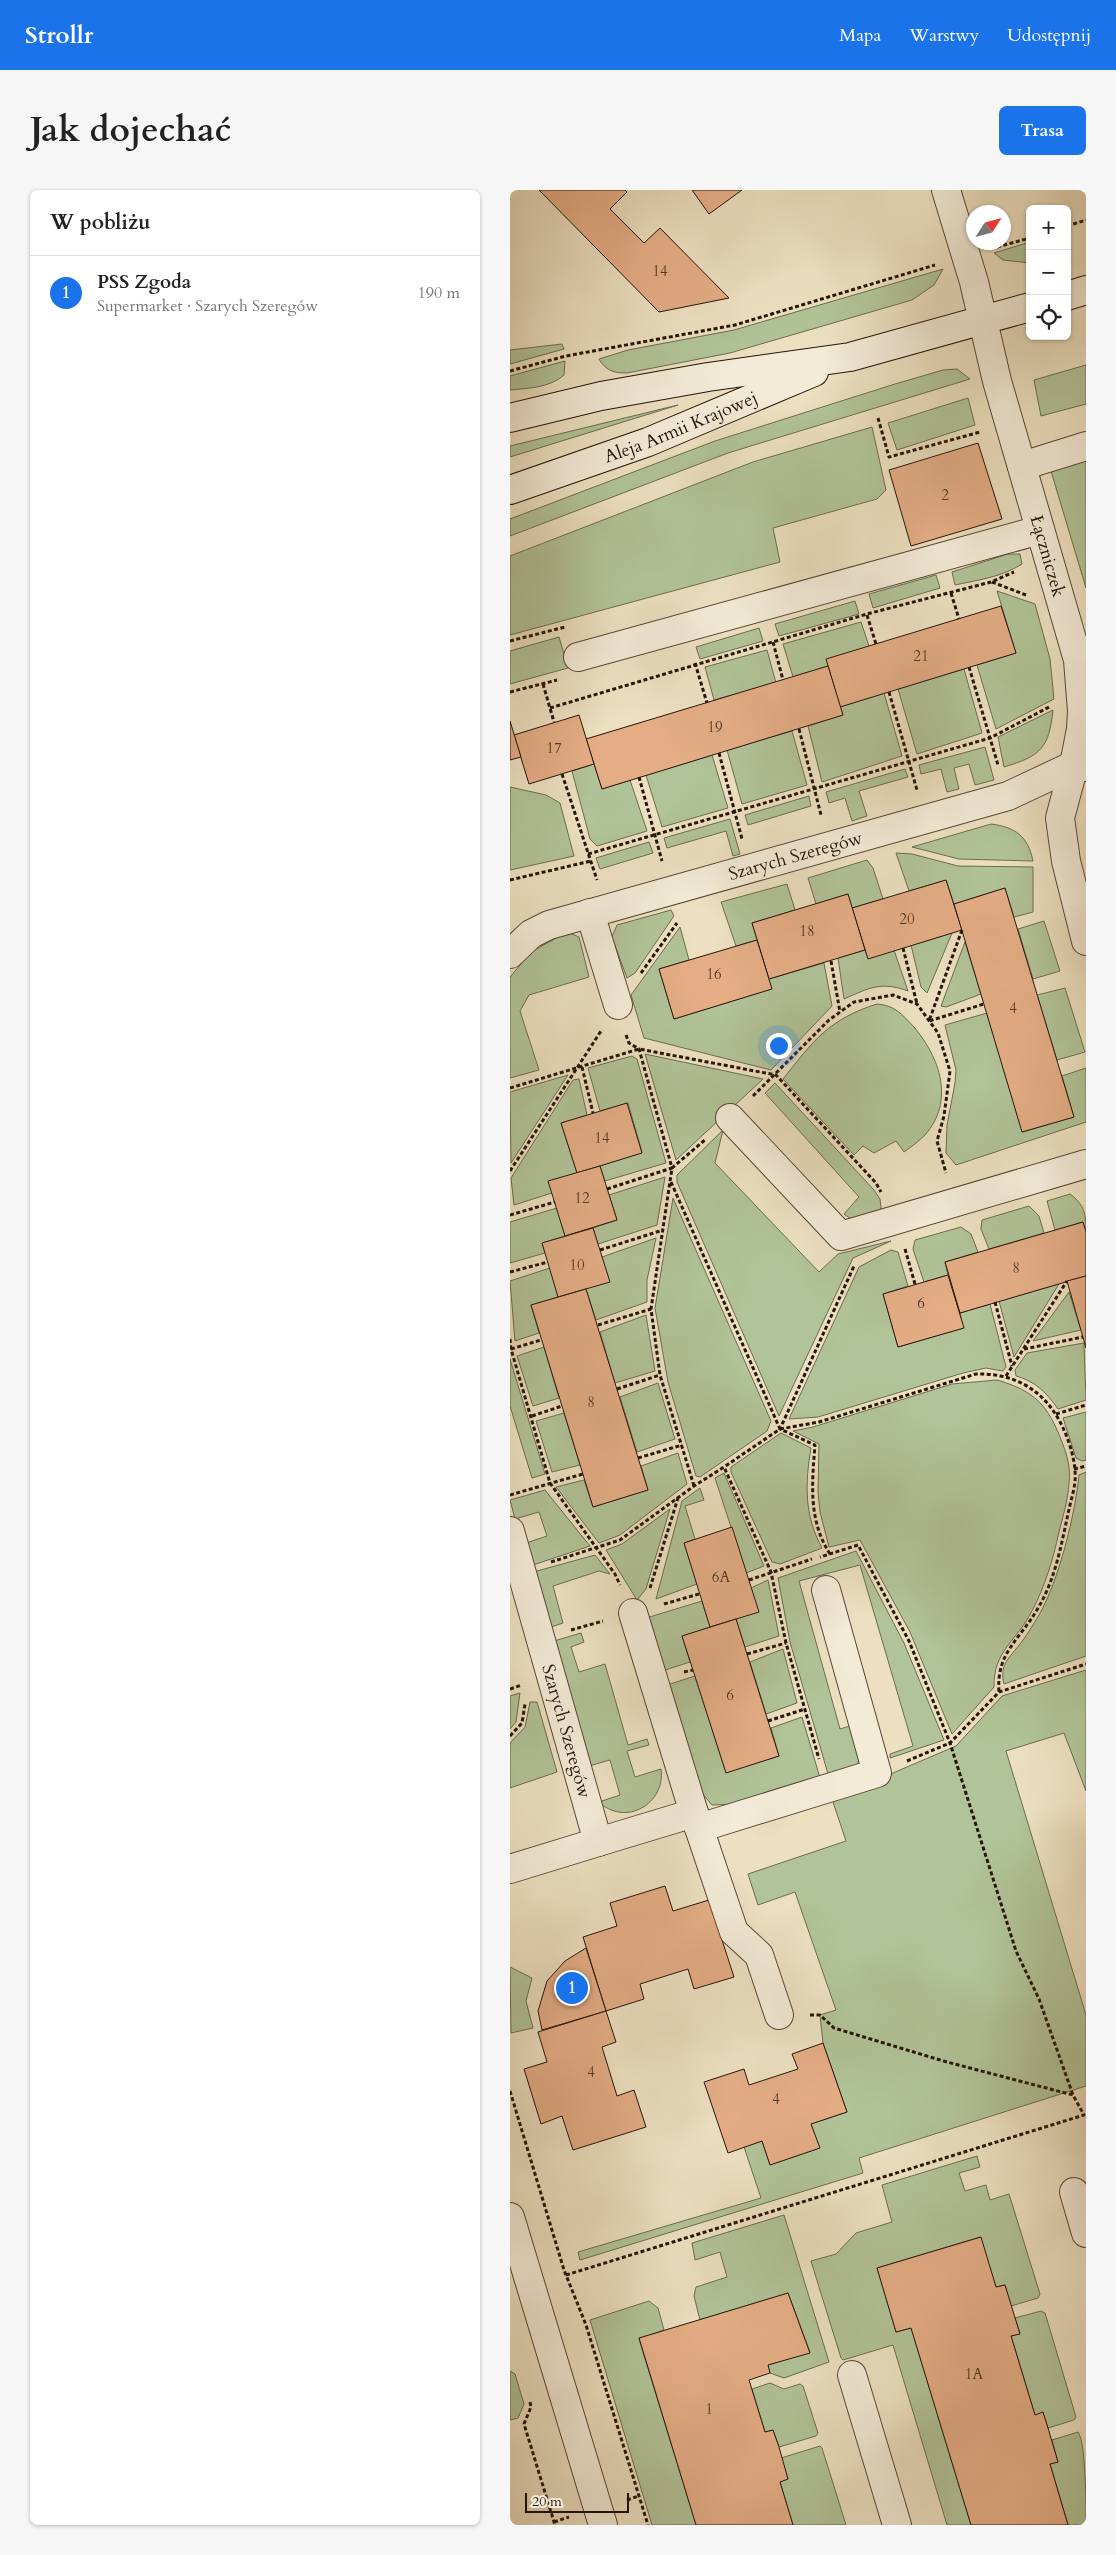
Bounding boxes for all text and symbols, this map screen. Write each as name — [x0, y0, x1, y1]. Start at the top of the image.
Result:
text: Strollr — [25, 19, 93, 52]
text: Mapa — [839, 23, 881, 48]
text: Warstwy — [909, 23, 979, 48]
text: Udostępnij — [1007, 23, 1091, 48]
text: Jak dojechać — [30, 106, 231, 154]
button: Trasa — [999, 106, 1086, 155]
north arrow — [966, 205, 1011, 250]
map controls — [1026, 205, 1071, 340]
button: + — [1026, 205, 1071, 250]
text: W pobliżu — [50, 208, 151, 237]
button: − — [1026, 250, 1071, 295]
house number: 14 — [652, 261, 668, 281]
text: PSS Zgoda — [97, 269, 191, 295]
text: 1 — [62, 282, 70, 304]
text: 190 m — [418, 282, 460, 304]
text: Supermarket · Szarych Szeregów — [97, 295, 318, 317]
button: locate — [1026, 295, 1071, 340]
street label: Aleja Armii Krajowej — [601, 385, 761, 469]
house number: 2 — [941, 485, 949, 505]
street label: Łączniczek — [1024, 512, 1072, 600]
house number: 21 — [913, 646, 929, 666]
house number: 19 — [707, 717, 723, 737]
house number: 17 — [546, 738, 562, 758]
street label: Szarych Szeregów — [725, 825, 866, 886]
house number: 20 — [899, 909, 915, 929]
house number: 18 — [799, 921, 815, 941]
house number: 16 — [706, 964, 722, 984]
house number: 4 — [1009, 998, 1017, 1018]
your location — [766, 1033, 792, 1059]
house number: 14 — [594, 1128, 610, 1148]
house number: 12 — [574, 1188, 590, 1208]
house number: 10 — [569, 1255, 585, 1275]
house number: 8 — [1012, 1258, 1020, 1278]
house number: 6 — [917, 1293, 925, 1313]
house number: 8 — [587, 1392, 595, 1412]
house number: 6A — [712, 1567, 731, 1587]
street label: Szarych Szeregów — [536, 1661, 598, 1802]
house number: 6 — [726, 1685, 734, 1705]
pin: 1 — [556, 1969, 588, 2007]
house number: 4 — [587, 2062, 595, 2082]
house number: 4 — [772, 2089, 780, 2109]
house number: 1A — [965, 2364, 984, 2384]
house number: 1 — [705, 2399, 713, 2419]
scale bar — [525, 2490, 629, 2513]
text: 20 m — [532, 2492, 562, 2511]

